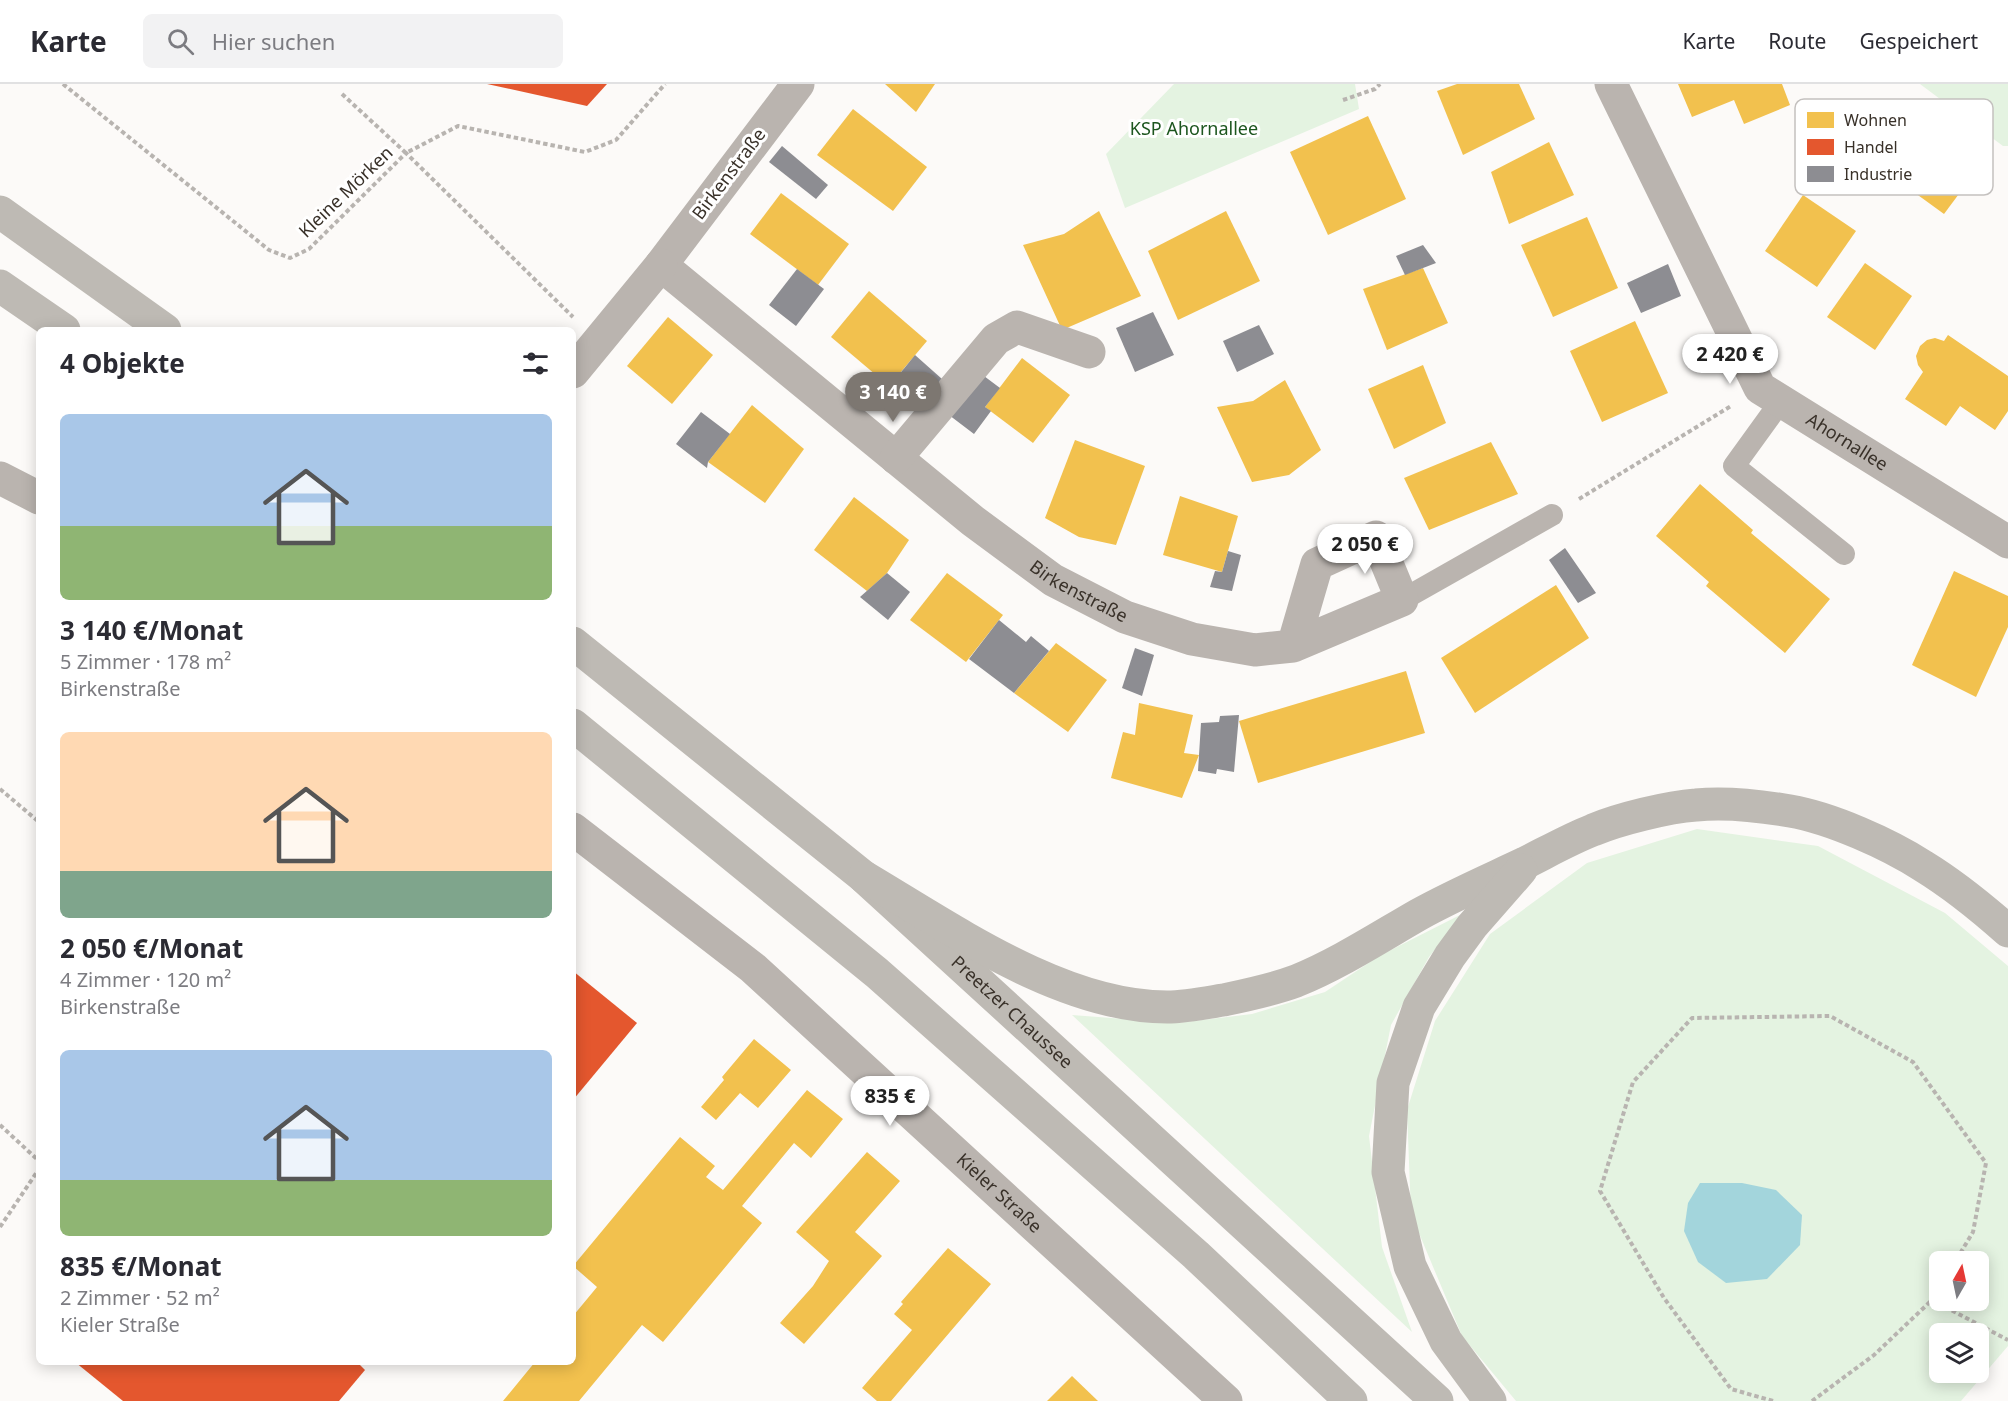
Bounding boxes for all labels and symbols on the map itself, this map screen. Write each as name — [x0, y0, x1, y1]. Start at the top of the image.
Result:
legend — [1795, 99, 1993, 195]
text: Wohnen — [1844, 109, 1907, 131]
park label: KSP Ahornallee — [1130, 116, 1258, 140]
street label: Birkenstraße — [686, 123, 770, 224]
text: Handel — [1844, 136, 1898, 158]
street label: Kleine Mörken — [293, 140, 398, 242]
text: Industrie — [1844, 163, 1912, 185]
pin: 2 420 € — [1675, 334, 1785, 385]
pin: 3 140 € — [838, 372, 948, 423]
street label: Ahornallee — [1802, 407, 1893, 476]
pin: 2 050 € — [1310, 524, 1420, 575]
street label: Birkenstraße — [1025, 554, 1132, 627]
street label: Preetzer Chaussee — [947, 950, 1079, 1073]
pin: 835 € — [848, 1076, 932, 1127]
street label: Kieler Straße — [952, 1147, 1048, 1238]
north arrow — [1929, 1251, 1989, 1311]

